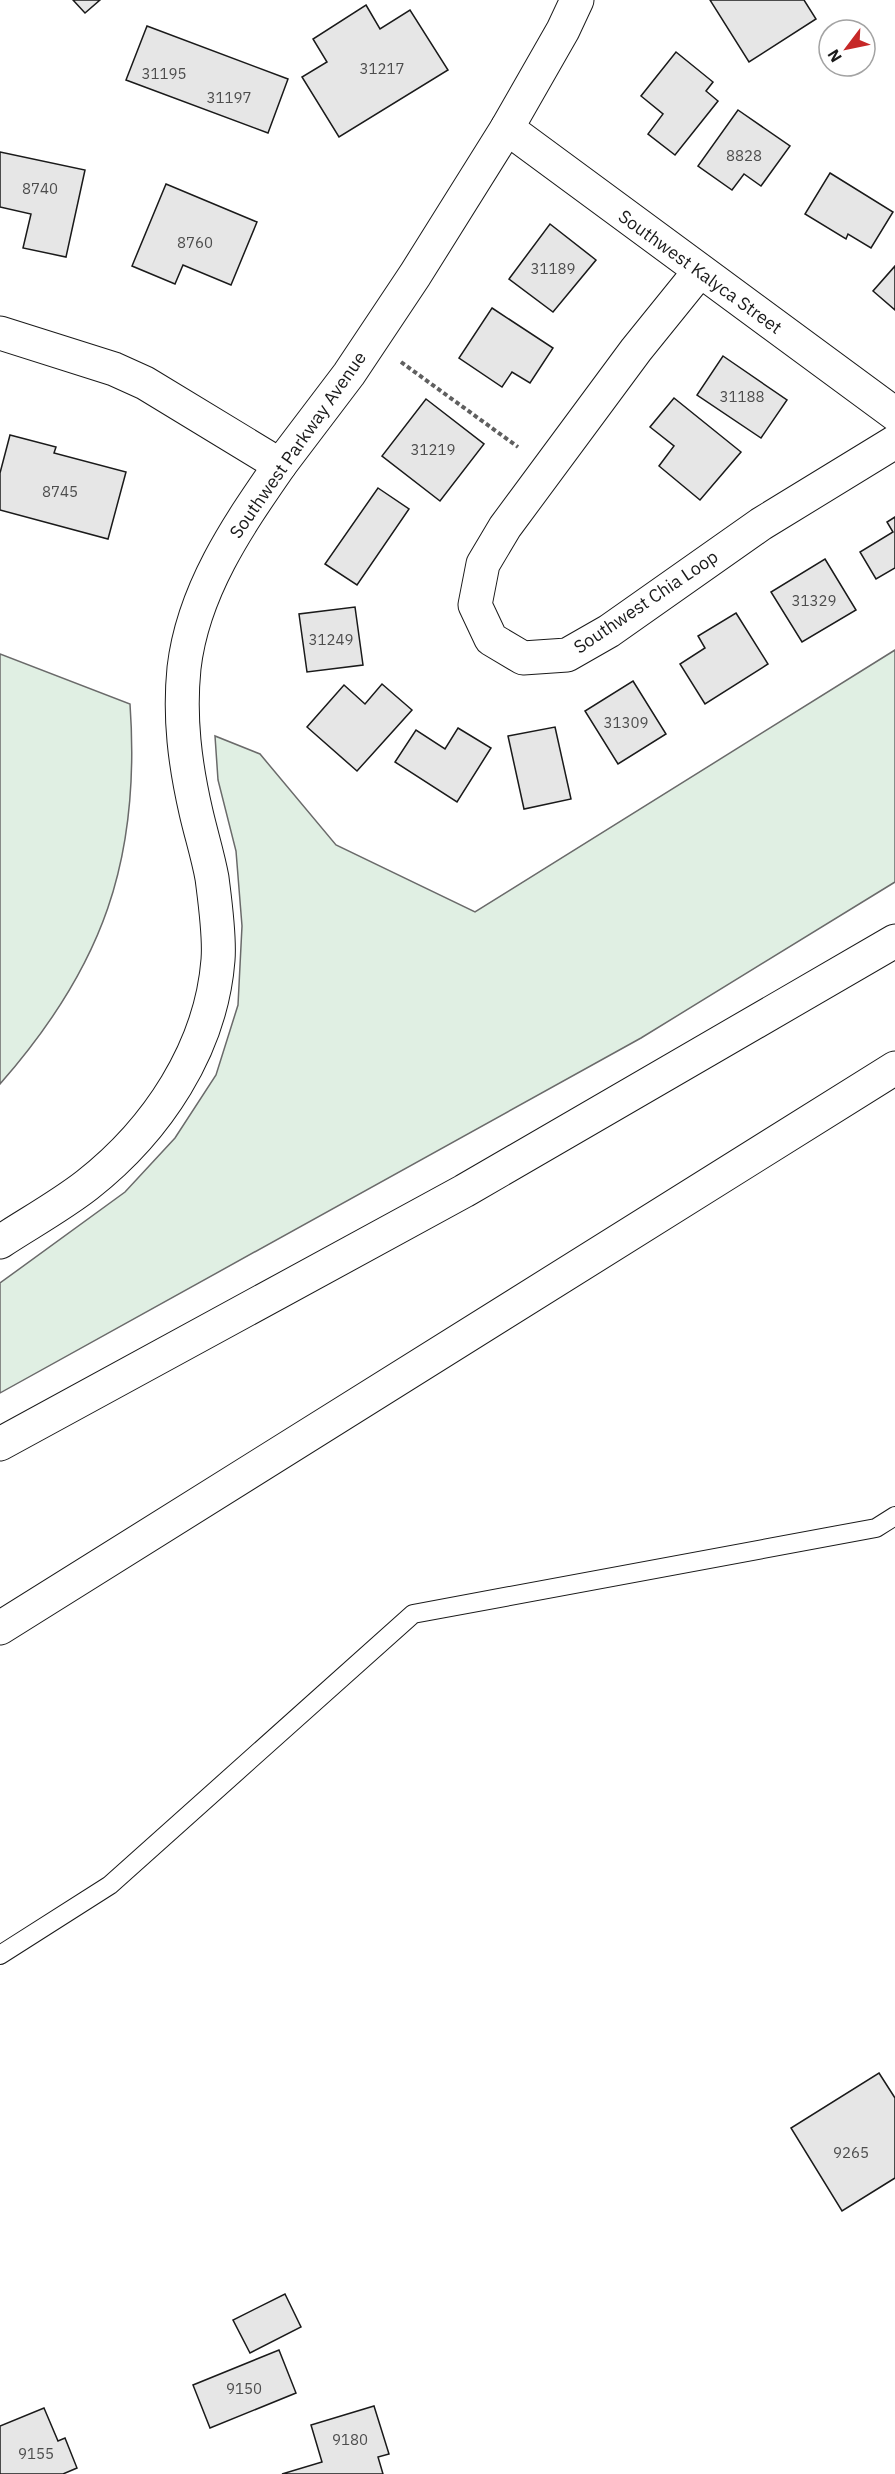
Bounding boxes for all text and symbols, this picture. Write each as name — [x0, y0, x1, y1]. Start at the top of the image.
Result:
north arrow — [817, 18, 877, 78]
text: N — [823, 46, 846, 66]
house number: 31217 — [359, 59, 405, 78]
house number: 31195 — [141, 64, 187, 83]
house number: 31197 — [206, 88, 252, 107]
house number: 8828 — [726, 146, 762, 165]
house number: 8740 — [22, 179, 58, 198]
street label: Southwest Kalyca Street — [614, 204, 787, 339]
house number: 8760 — [177, 233, 213, 252]
house number: 31189 — [530, 259, 576, 278]
street label: Southwest Parkway Avenue — [224, 347, 371, 543]
house number: 31188 — [719, 387, 765, 406]
house number: 31219 — [410, 440, 456, 459]
house number: 8745 — [42, 482, 78, 501]
street label: Southwest Chia Loop — [569, 545, 722, 658]
house number: 31329 — [791, 591, 837, 610]
house number: 31249 — [308, 630, 354, 649]
house number: 31309 — [603, 713, 649, 732]
house number: 9265 — [833, 2143, 869, 2162]
house number: 9150 — [226, 2379, 262, 2398]
house number: 9180 — [332, 2430, 368, 2449]
house number: 9155 — [18, 2444, 54, 2463]

